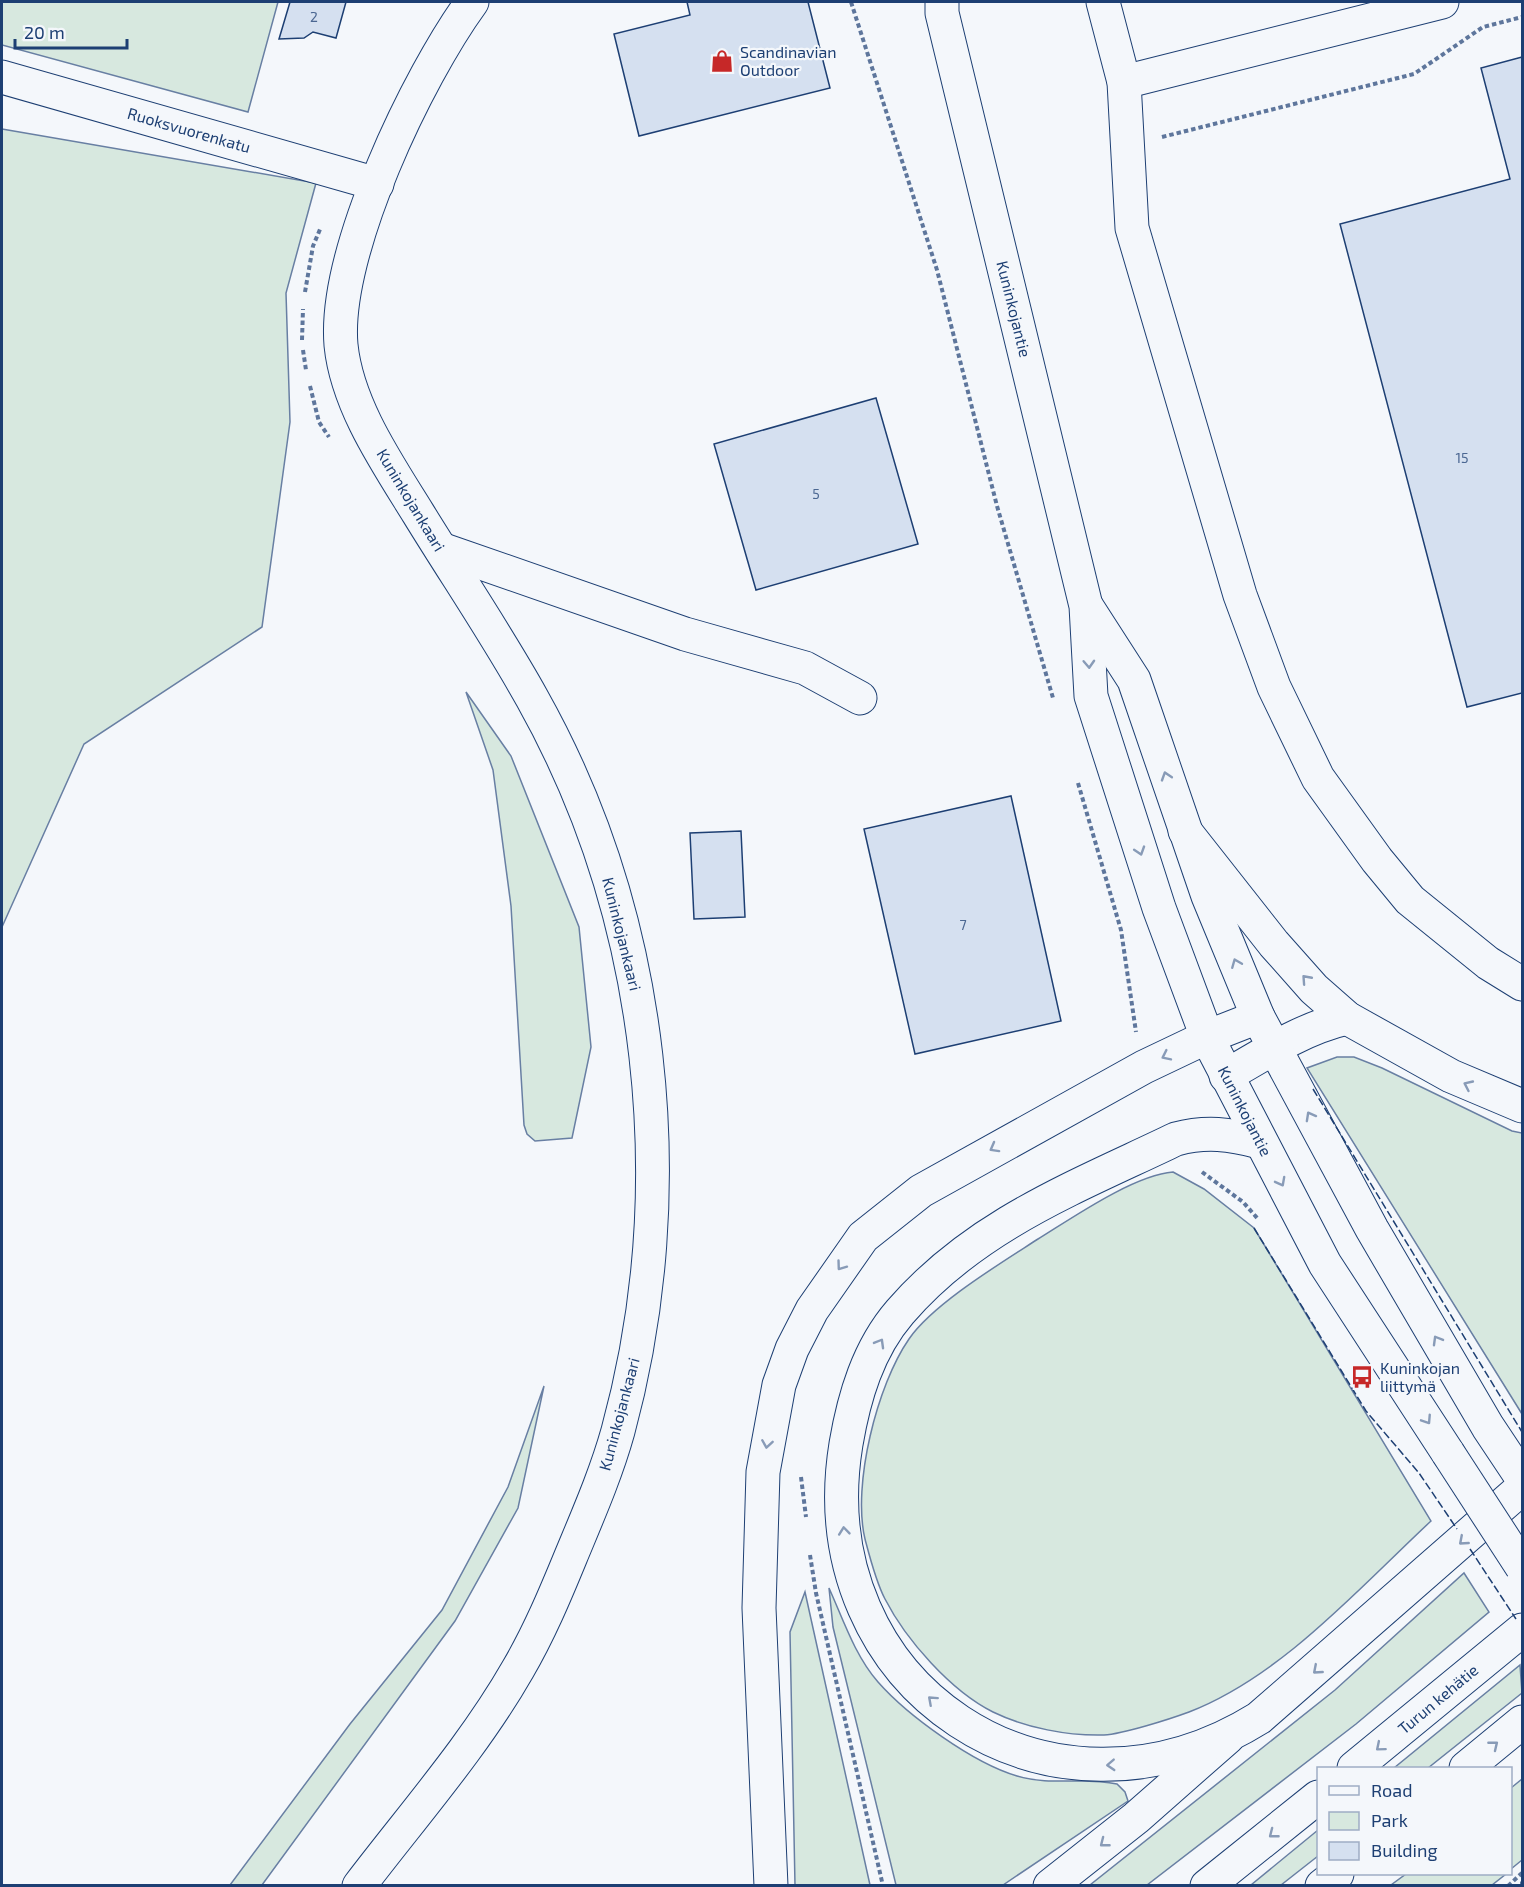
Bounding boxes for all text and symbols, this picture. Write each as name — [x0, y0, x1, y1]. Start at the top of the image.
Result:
house number: 2 — [310, 8, 318, 25]
scale bar — [15, 12, 128, 50]
text: 20 m — [24, 21, 65, 43]
place label: Scandinavian Outdoor — [740, 42, 837, 79]
shop icon: Scandinavian Outdoor — [709, 48, 735, 74]
street label: Ruoksvuorenkatu — [125, 103, 253, 156]
street label: Kuninkojantie — [992, 259, 1036, 359]
street label: Kuninkojankaari — [372, 445, 450, 555]
house number: 15 — [1455, 449, 1469, 466]
house number: 5 — [812, 485, 820, 502]
one-way arrow — [1082, 659, 1095, 668]
one-way arrow — [1160, 771, 1173, 782]
one-way arrow — [1133, 845, 1146, 856]
street label: Kuninkojankaari — [598, 875, 646, 993]
house number: 7 — [959, 916, 967, 933]
one-way arrow — [1231, 959, 1243, 970]
one-way arrow — [1302, 976, 1313, 986]
one-way arrow — [1161, 1049, 1172, 1061]
street label: Kuninkojantie — [1214, 1062, 1276, 1160]
one-way arrow — [1464, 1080, 1475, 1092]
one-way arrow — [1305, 1111, 1317, 1122]
one-way arrow — [990, 1141, 1000, 1152]
one-way arrow — [1274, 1176, 1285, 1187]
one-way arrow — [837, 1260, 848, 1271]
one-way arrow — [1432, 1336, 1444, 1346]
one-way arrow — [872, 1339, 884, 1349]
street label: Kuninkojankaari — [594, 1355, 644, 1473]
place label: Kuninkojan liittymä — [1380, 1358, 1460, 1395]
bus stop icon: Kuninkojan liittymä — [1349, 1364, 1375, 1390]
one-way arrow — [1420, 1413, 1431, 1424]
one-way arrow — [762, 1439, 774, 1449]
one-way arrow — [838, 1527, 851, 1536]
one-way arrow — [1459, 1534, 1470, 1545]
street label: Turun kehätie — [1394, 1660, 1482, 1738]
one-way arrow — [1313, 1663, 1324, 1674]
one-way arrow — [929, 1696, 939, 1707]
one-way arrow — [1376, 1740, 1387, 1751]
one-way arrow — [1487, 1742, 1498, 1753]
one-way arrow — [1106, 1759, 1115, 1772]
legend — [1317, 1767, 1512, 1875]
text: Road — [1371, 1779, 1412, 1801]
text: Park — [1371, 1809, 1408, 1831]
one-way arrow — [1268, 1826, 1279, 1837]
one-way arrow — [1100, 1836, 1111, 1847]
text: Building — [1371, 1839, 1438, 1861]

